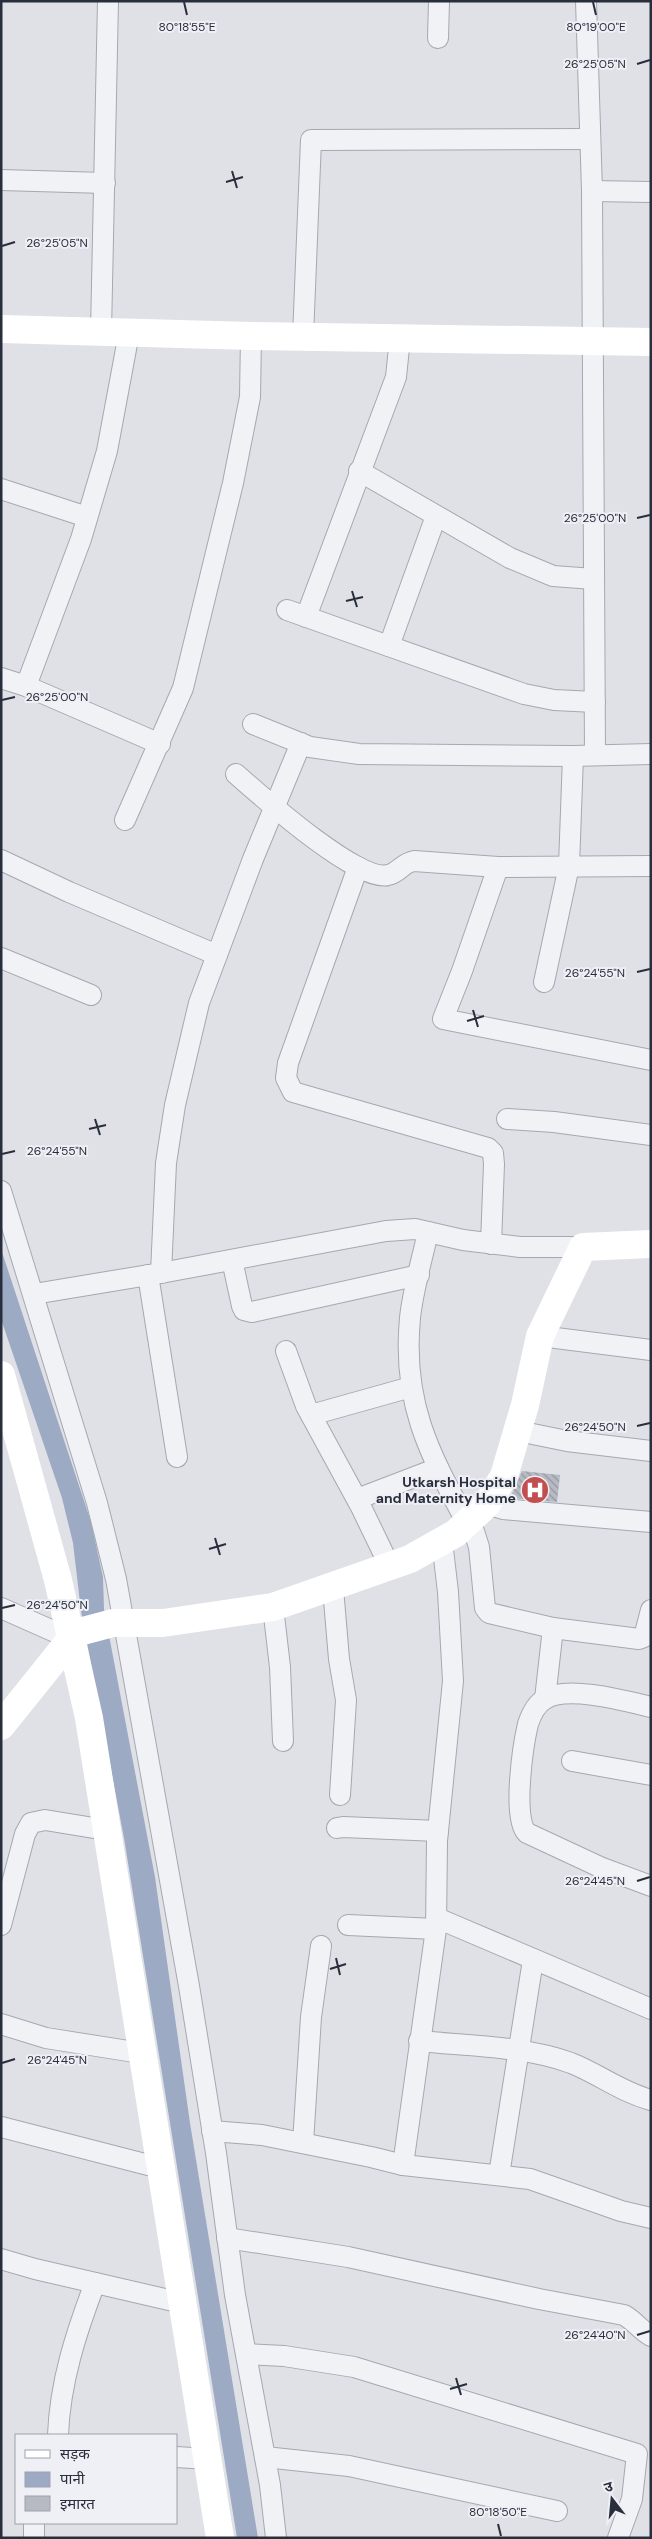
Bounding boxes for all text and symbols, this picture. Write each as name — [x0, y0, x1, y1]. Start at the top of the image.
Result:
text: 80°18'55"E — [159, 19, 216, 35]
text: 80°19'00"E — [566, 19, 626, 35]
text: 26°25'05"N — [564, 56, 626, 72]
text: 26°25'05"N — [26, 235, 88, 251]
text: 26°25'00"N — [564, 510, 626, 526]
text: 26°25'00"N — [26, 689, 88, 705]
text: 26°24'55"N — [565, 965, 625, 981]
text: 26°24'55"N — [27, 1143, 87, 1159]
text: 26°24'50"N — [564, 1419, 626, 1435]
place label: Utkarsh Hospital and Maternity Home — [376, 1473, 516, 1507]
hospital icon: Utkarsh Hospital and Maternity Home — [520, 1475, 550, 1505]
text: 26°24'50"N — [26, 1597, 88, 1613]
text: 26°24'45"N — [565, 1873, 625, 1889]
text: 26°24'45"N — [27, 2052, 87, 2068]
text: 26°24'40"N — [564, 2327, 626, 2343]
legend — [15, 2434, 178, 2524]
text: सड़क — [60, 2444, 90, 2464]
text: पानी — [60, 2469, 86, 2489]
north arrow — [587, 2474, 637, 2524]
text: उ — [602, 2477, 616, 2496]
text: इमारत — [60, 2494, 95, 2514]
text: 80°18'50"E — [469, 2504, 527, 2520]

